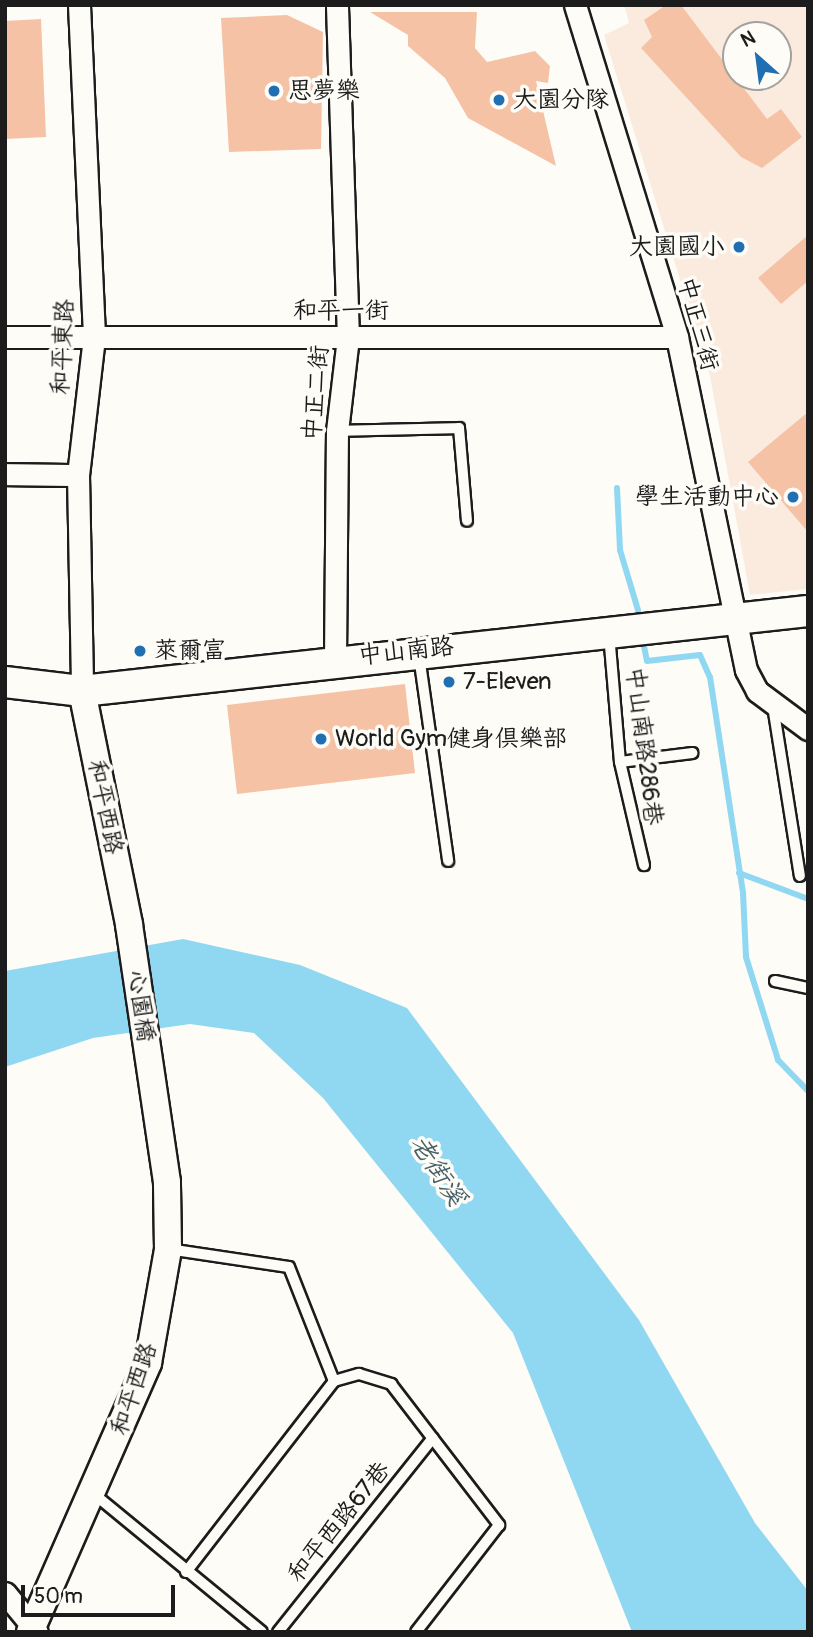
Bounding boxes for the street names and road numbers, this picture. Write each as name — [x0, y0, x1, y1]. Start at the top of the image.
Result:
street label: 中正三街 — [672, 274, 724, 374]
street label: 和平一街 — [293, 297, 389, 325]
street label: 和平東路 — [46, 298, 80, 396]
street label: 中正二街 — [297, 344, 335, 442]
street label: 中山南路 — [357, 632, 455, 670]
street label: 中山南路286巷 — [620, 665, 668, 827]
street label: 和平西路 — [82, 757, 128, 857]
street label: 心園橋 — [122, 968, 160, 1044]
street label: 和平西路 — [105, 1339, 163, 1439]
street label: 和平西路67巷 — [282, 1456, 396, 1588]

